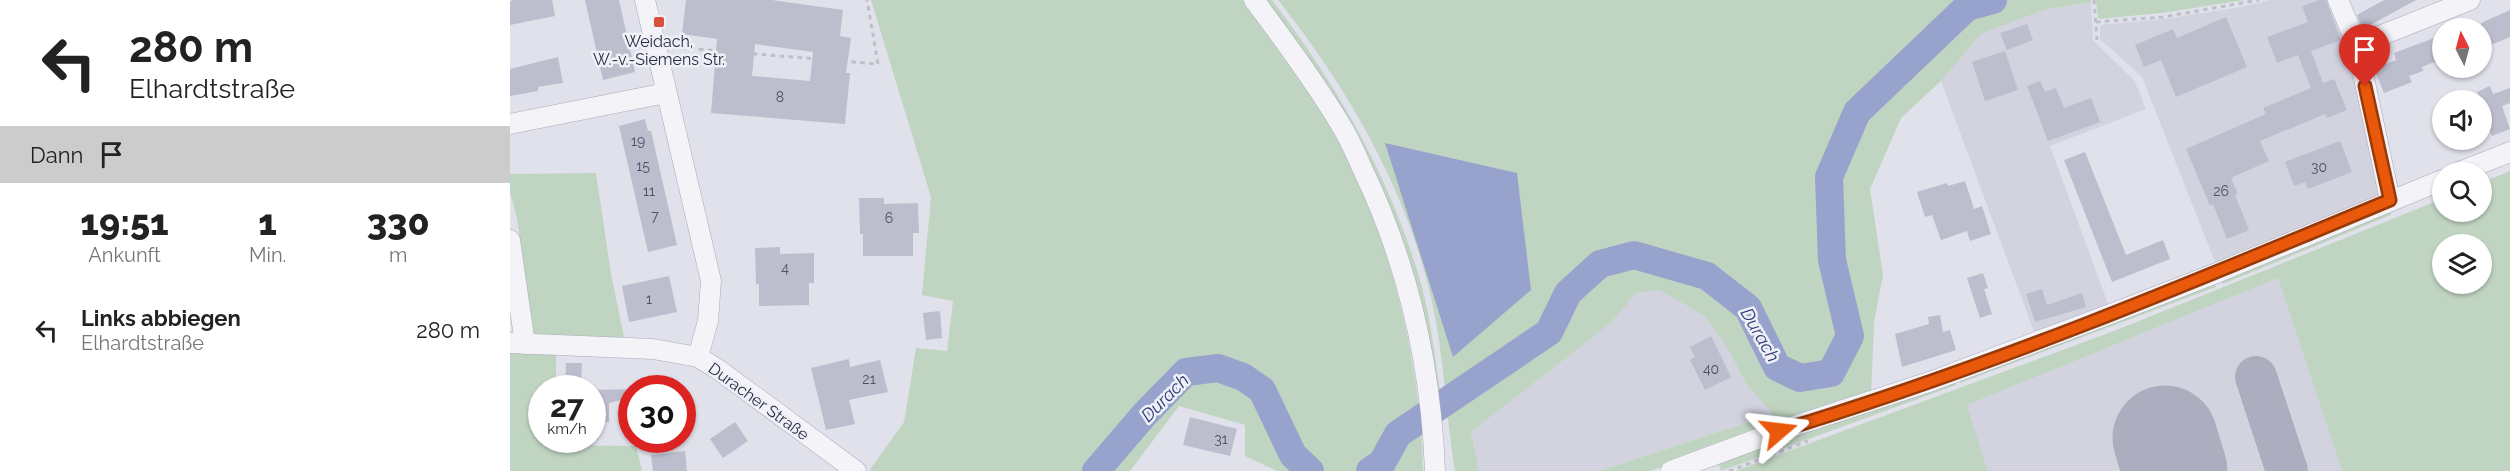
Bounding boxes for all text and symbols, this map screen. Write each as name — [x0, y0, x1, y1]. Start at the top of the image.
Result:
marker: Weidach, W.-v.-Siemens Str. — [652, 15, 666, 29]
north arrow — [2432, 18, 2492, 78]
map controls — [2432, 18, 2492, 294]
text: 280 m — [129, 23, 253, 72]
icon: left — [30, 24, 108, 102]
pin — [2339, 24, 2390, 86]
place label: Weidach, W.-v.-Siemens Str. — [593, 32, 725, 69]
icon: arrive — [2348, 33, 2381, 66]
text: Elhardtstraße — [129, 73, 295, 104]
house number: 8 — [776, 89, 784, 105]
button: sound — [2432, 90, 2492, 150]
house number: 19 — [631, 133, 645, 149]
icon: arrive — [95, 138, 128, 171]
text: Dann — [30, 142, 83, 168]
house number: 15 — [636, 158, 650, 174]
house number: 30 — [2311, 159, 2327, 175]
button: search — [2432, 162, 2492, 222]
house number: 11 — [643, 183, 655, 199]
house number: 26 — [2213, 183, 2229, 199]
text: 19:51 — [80, 201, 169, 243]
text: 1 — [258, 201, 277, 243]
text: 330 — [367, 201, 430, 243]
house number: 7 — [651, 208, 659, 224]
house number: 6 — [885, 210, 893, 226]
button: layers — [2432, 234, 2492, 294]
text: Ankunft — [88, 243, 161, 267]
text: Min. — [249, 243, 286, 267]
text: m — [389, 243, 407, 267]
house number: 4 — [781, 260, 789, 276]
house number: 1 — [646, 291, 652, 307]
water label: Durach — [1737, 304, 1784, 366]
text: Links abbiegen — [81, 305, 241, 331]
icon: left — [30, 314, 63, 347]
text: 280 m — [416, 317, 480, 343]
text: Elhardtstraße — [81, 331, 204, 355]
street label: Duracher Straße — [705, 359, 813, 444]
house number: 40 — [1703, 361, 1719, 377]
water label: Durach — [1136, 369, 1193, 426]
house number: 21 — [862, 371, 876, 387]
speed limit sign: 30 — [618, 375, 696, 453]
text: 27 — [550, 389, 584, 424]
position arrow — [1747, 399, 1811, 463]
text: km/h — [547, 420, 587, 438]
house number: 31 — [1214, 431, 1228, 447]

